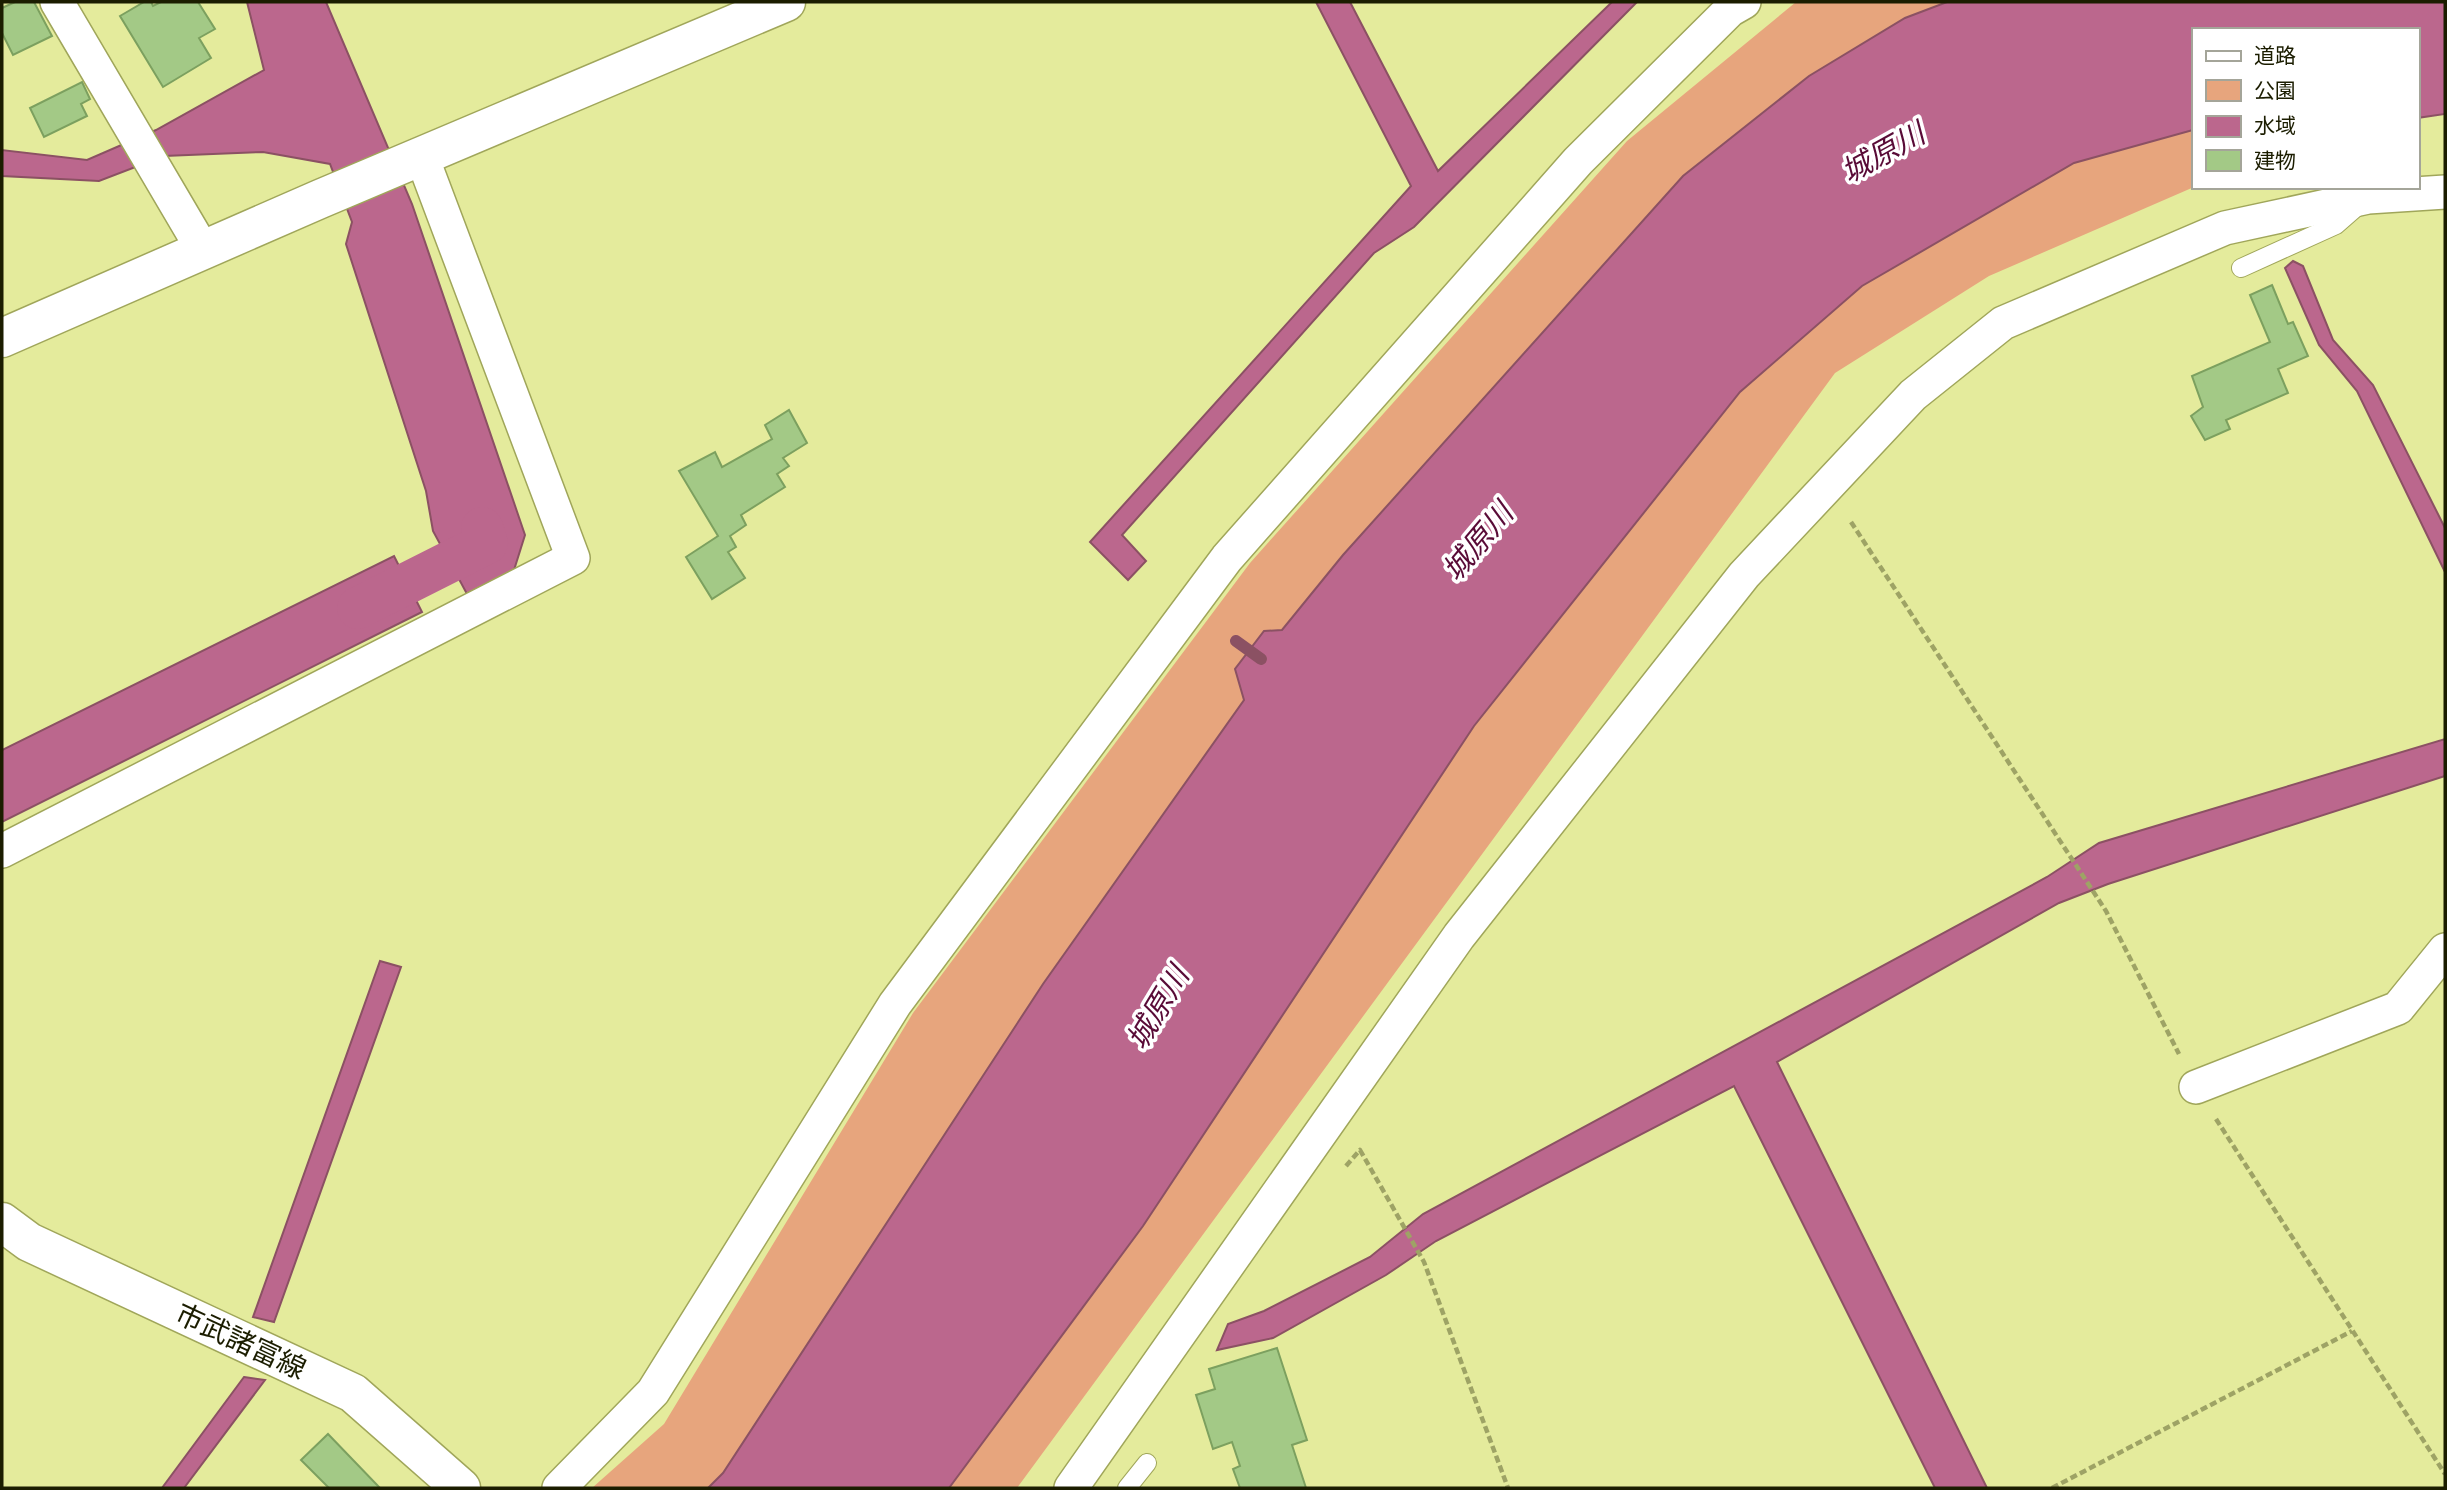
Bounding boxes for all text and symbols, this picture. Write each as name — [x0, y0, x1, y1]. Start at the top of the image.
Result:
legend — [2192, 28, 2419, 189]
text: 道路 — [2254, 41, 2296, 73]
text: 公園 — [2254, 76, 2296, 108]
water label: 城原川 — [1833, 110, 1937, 196]
text: 水域 — [2254, 111, 2296, 143]
text: 建物 — [2254, 146, 2296, 178]
water label: 城原川 — [1432, 491, 1527, 592]
water label: 城原川 — [1116, 956, 1203, 1059]
street label: 市武諸富線 — [168, 1293, 313, 1391]

